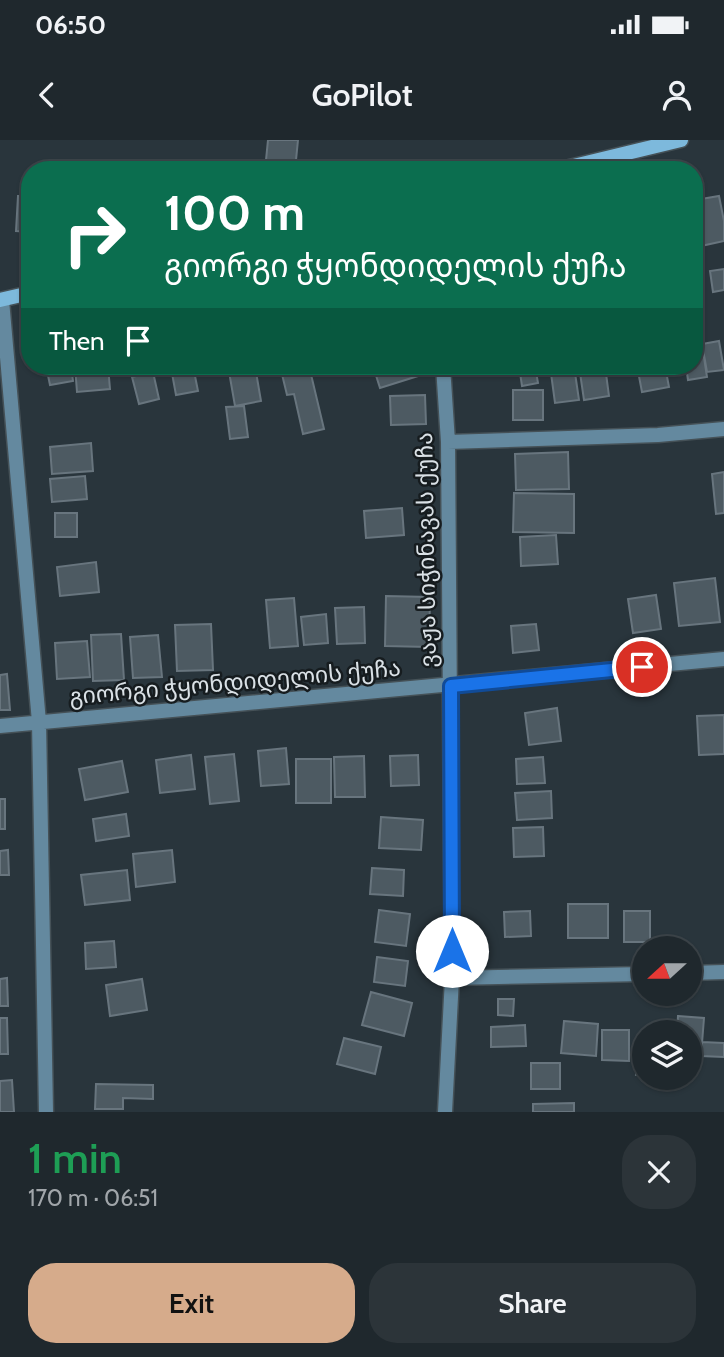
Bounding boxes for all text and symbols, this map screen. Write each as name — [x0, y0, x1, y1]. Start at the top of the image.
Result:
text: 06:50 — [35, 9, 106, 41]
text: GoPilot — [311, 75, 413, 114]
icon: back — [28, 76, 66, 114]
icon: person — [658, 76, 696, 114]
text: 100 m — [164, 183, 305, 242]
icon: right — [49, 189, 140, 280]
text: გიორგი ჭყონდიდელის ქუჩა — [164, 246, 627, 285]
icon: arrive — [119, 322, 157, 360]
text: Then — [49, 325, 105, 357]
street label: ვაჟა სიჭინავას ქუჩა — [410, 432, 442, 668]
pin — [612, 637, 672, 697]
icon: arrive — [623, 648, 661, 686]
street label: გიორგი ჭყონდიდელის ქუჩა — [68, 654, 402, 710]
position arrow — [415, 914, 489, 988]
north arrow — [632, 936, 702, 1006]
map controls — [632, 936, 702, 1090]
button: layers — [632, 1020, 702, 1090]
text: 1 min — [28, 1132, 122, 1184]
button: close — [622, 1135, 696, 1209]
text: 170 m · 06:51 — [28, 1184, 158, 1212]
button: Exit — [28, 1263, 355, 1343]
button: Share — [369, 1263, 696, 1343]

